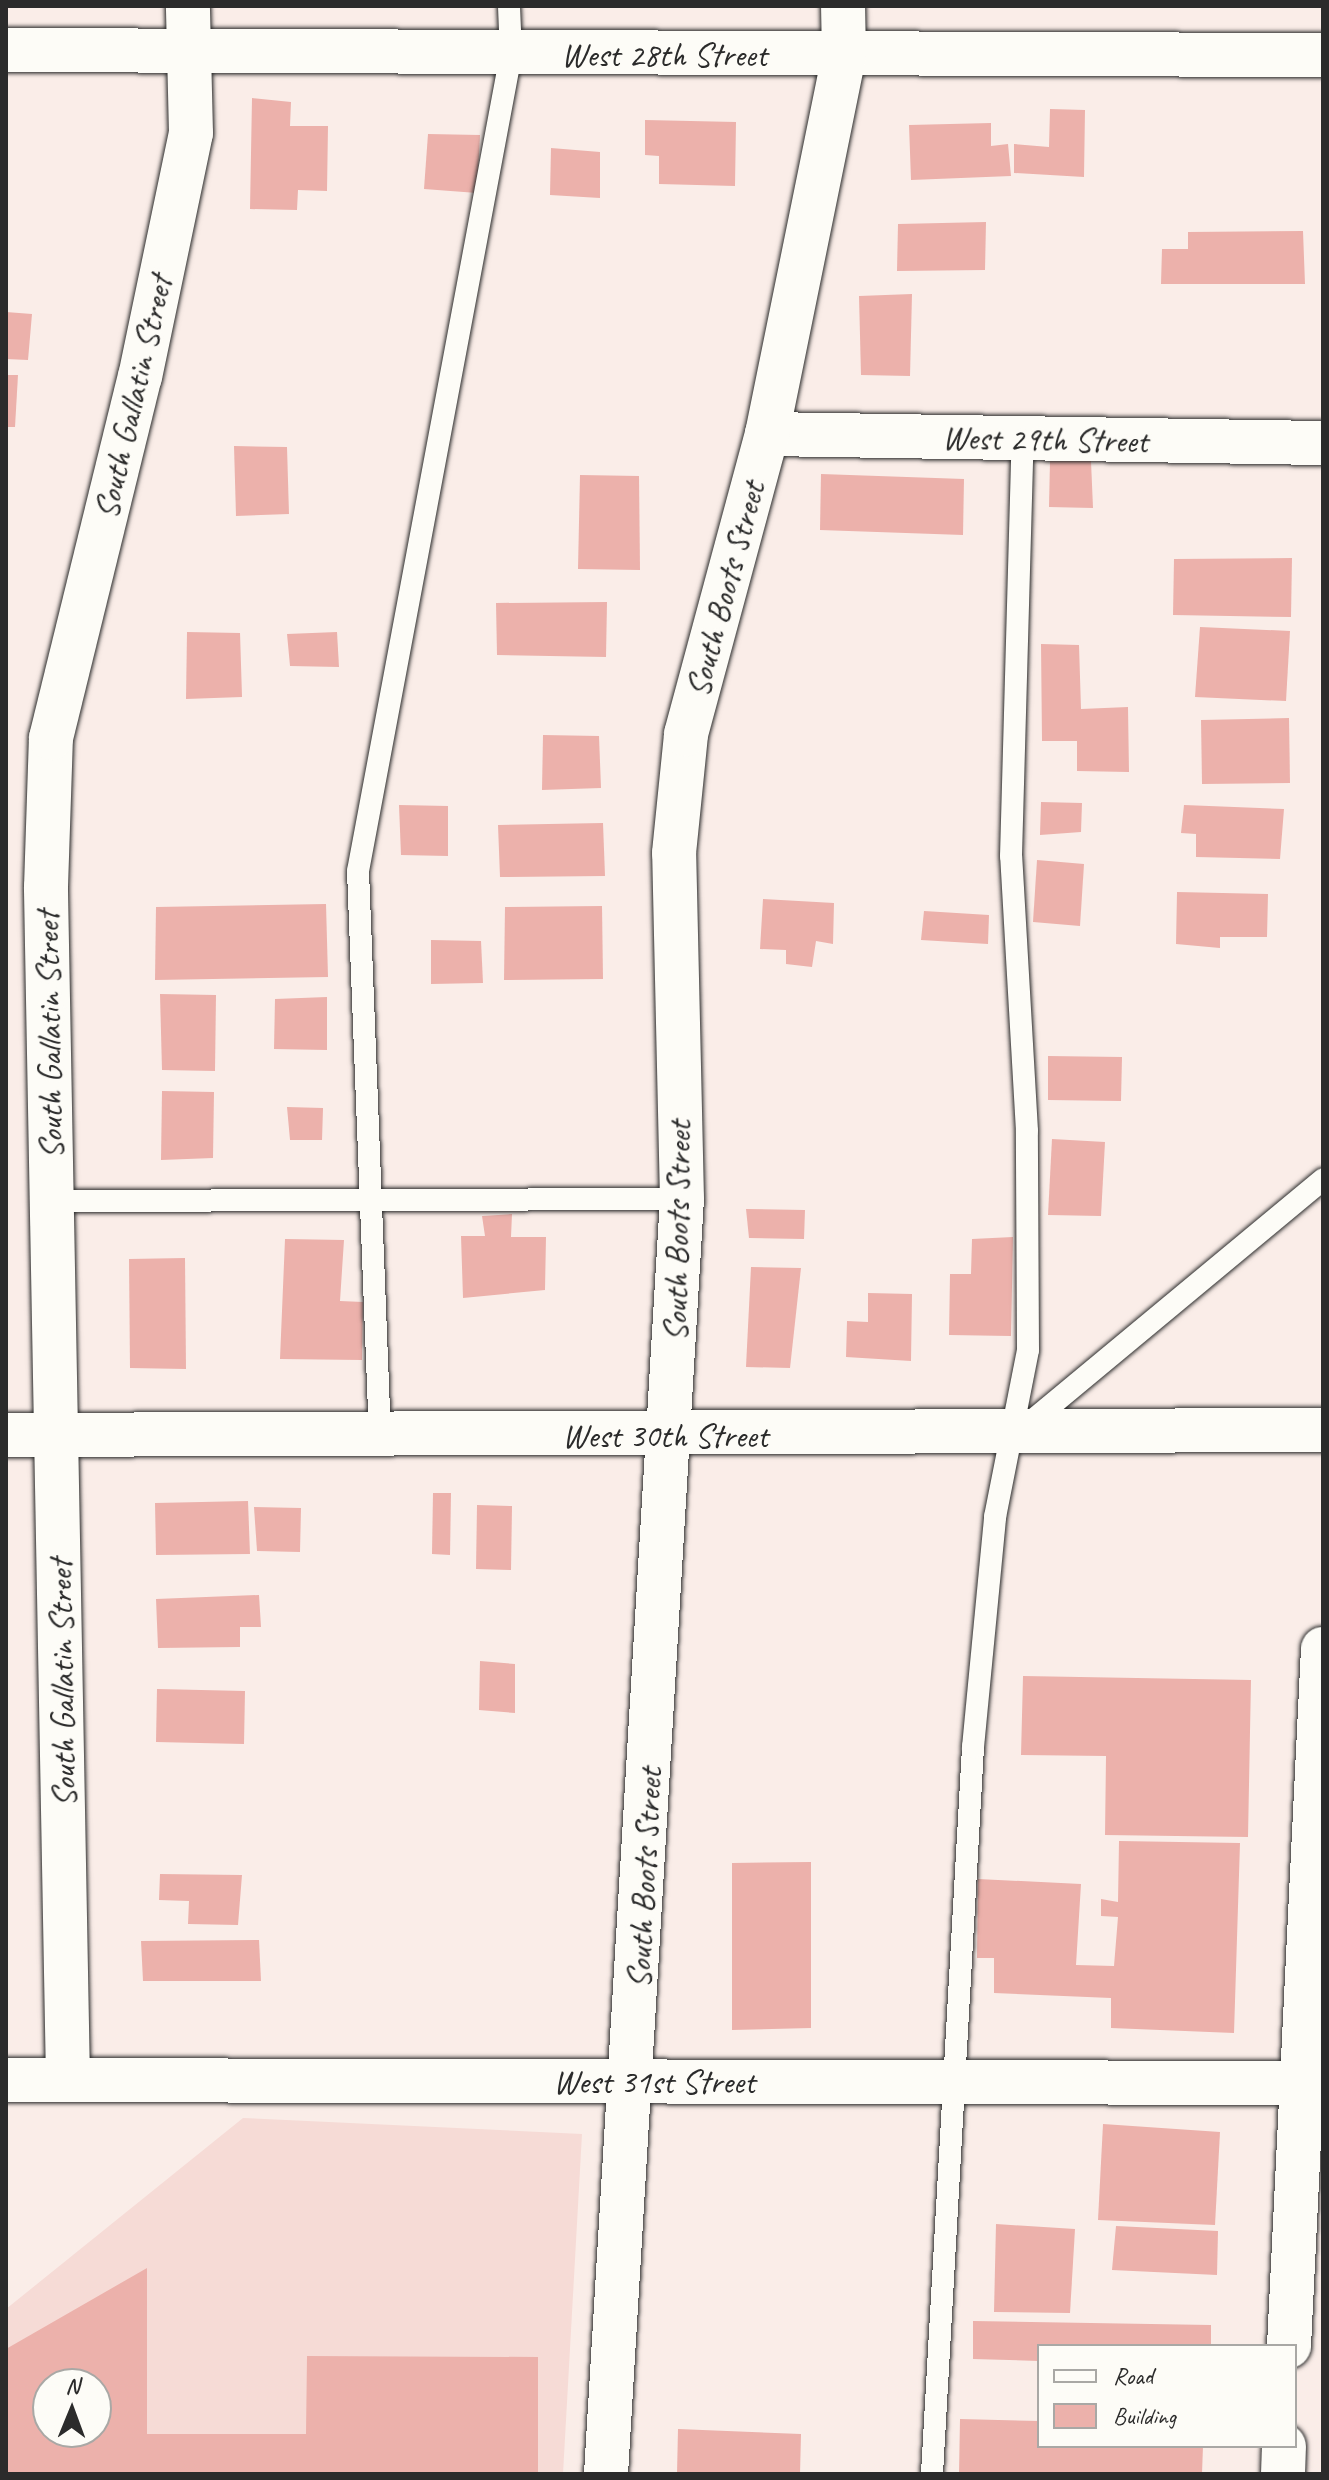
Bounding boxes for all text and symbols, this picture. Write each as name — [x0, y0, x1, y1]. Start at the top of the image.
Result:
street label: West 28th Street — [561, 35, 767, 75]
street label: South Gallatin Street — [85, 272, 181, 522]
street label: West 29th Street — [941, 417, 1149, 461]
street label: South Boots Street — [677, 476, 773, 702]
street label: South Gallatin Street — [26, 911, 72, 1159]
street label: South Boots Street — [655, 1119, 699, 1343]
street label: West 30th Street — [562, 1416, 768, 1456]
street label: South Gallatin Street — [39, 1559, 85, 1807]
street label: South Boots Street — [618, 1766, 670, 1990]
street label: West 31st Street — [553, 2062, 755, 2102]
legend — [1037, 2344, 1297, 2448]
text: Road — [1113, 2361, 1153, 2391]
north arrow — [32, 2368, 112, 2448]
text: N — [65, 2372, 79, 2400]
text: Building — [1113, 2401, 1176, 2431]

